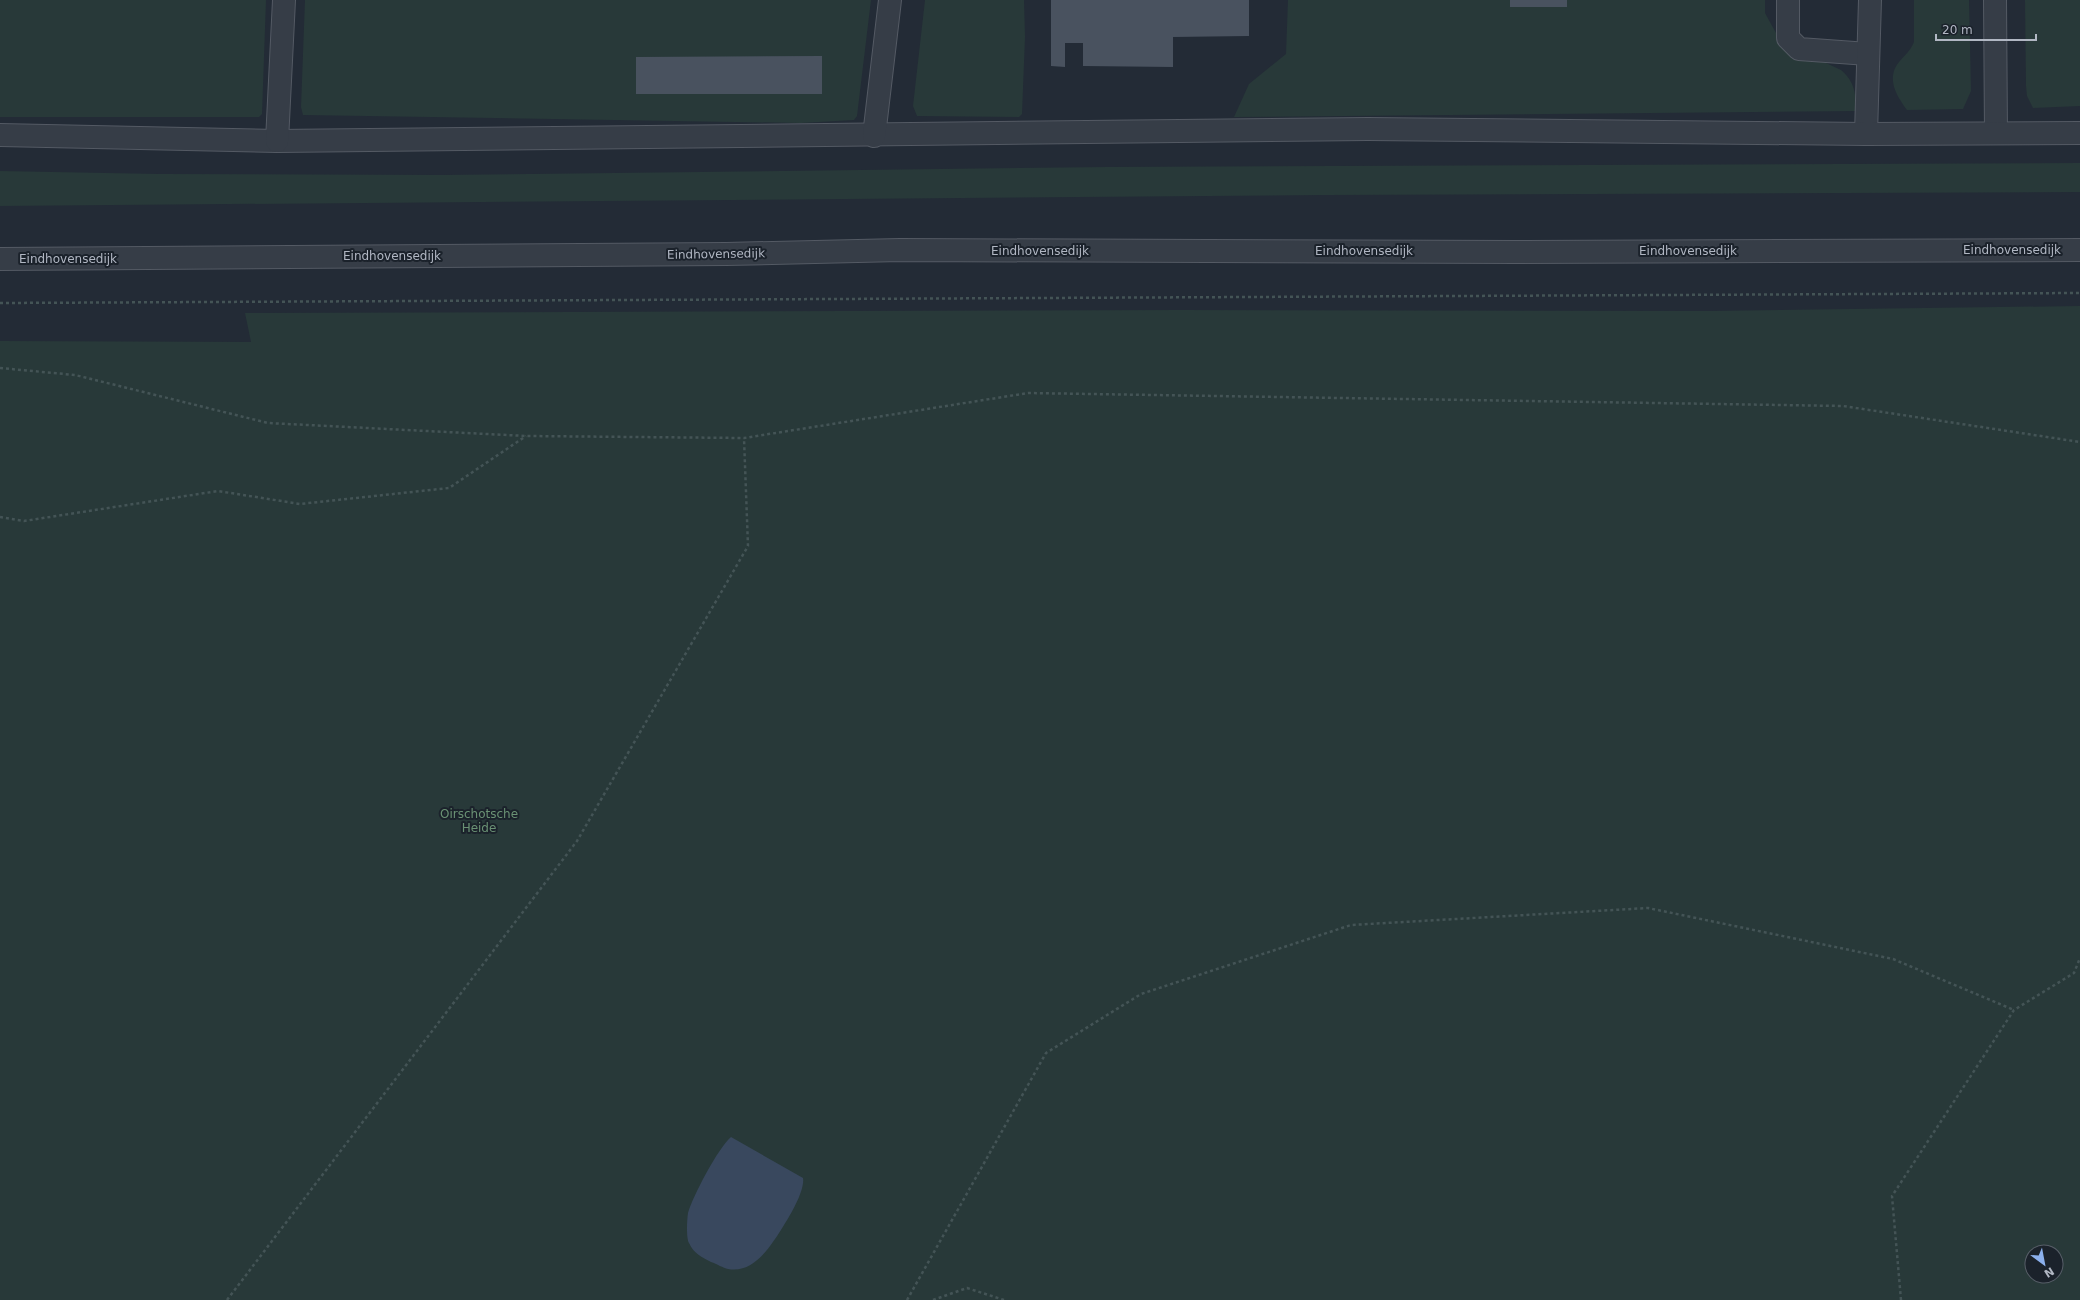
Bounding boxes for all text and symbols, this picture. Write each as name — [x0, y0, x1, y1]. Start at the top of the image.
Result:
scale bar — [1936, 16, 2036, 42]
text: 20 m — [1942, 23, 1973, 37]
street label: Eindhovensedijk — [1963, 243, 2061, 257]
street label: Eindhovensedijk — [991, 244, 1089, 258]
street label: Eindhovensedijk — [1315, 244, 1413, 258]
street label: Eindhovensedijk — [1639, 244, 1737, 258]
street label: Eindhovensedijk — [667, 246, 765, 262]
street label: Eindhovensedijk — [343, 249, 441, 263]
street label: Eindhovensedijk — [19, 252, 117, 266]
park label: Oirschotsche Heide — [440, 807, 518, 835]
north arrow — [2024, 1244, 2064, 1284]
text: N — [2042, 1264, 2056, 1280]

